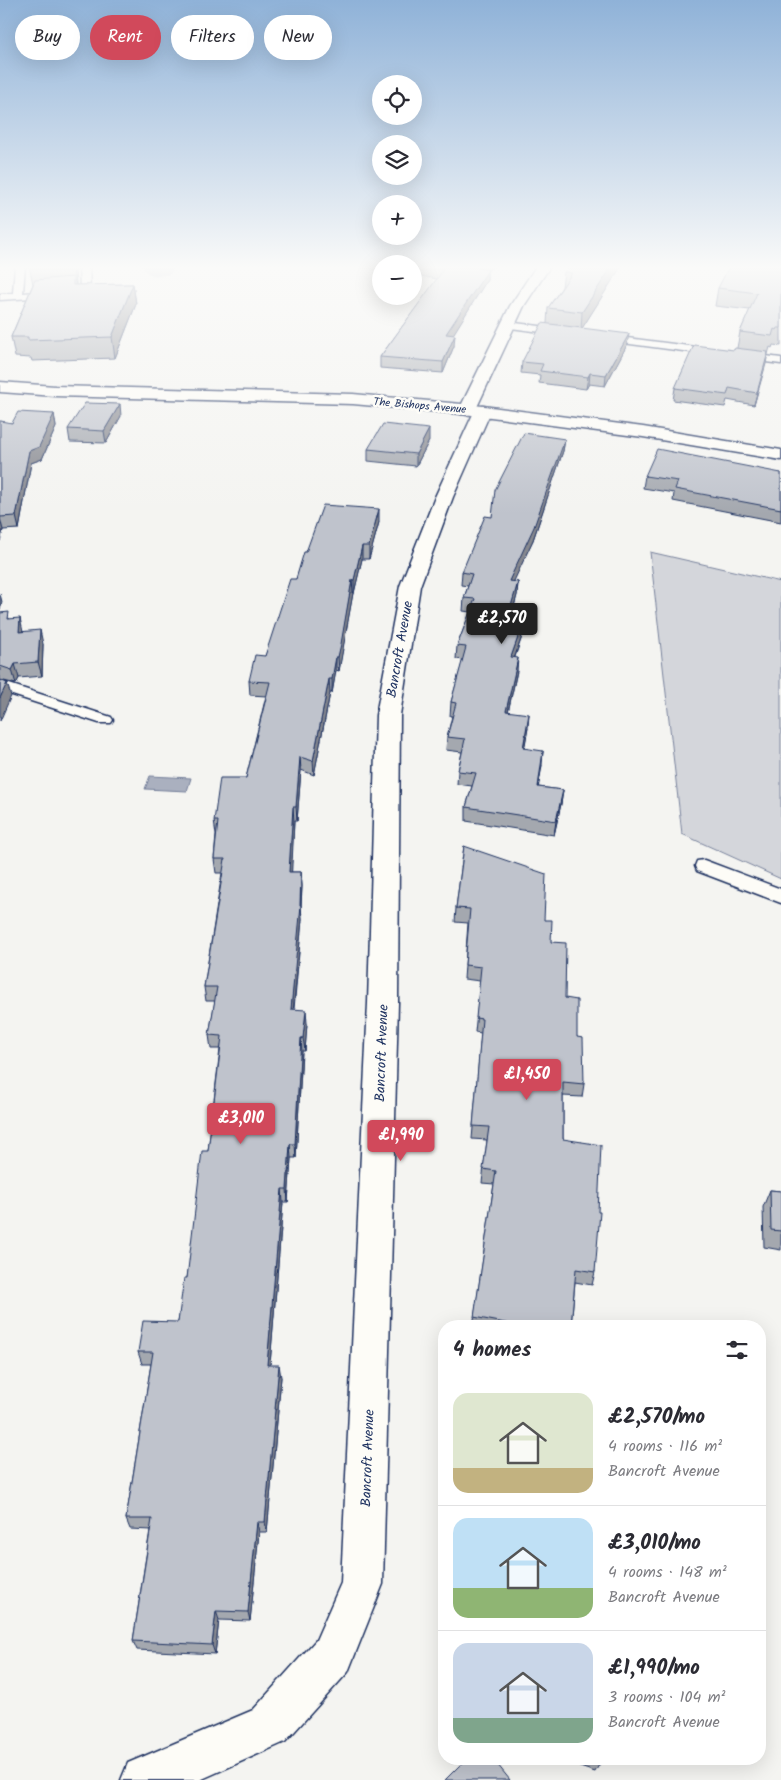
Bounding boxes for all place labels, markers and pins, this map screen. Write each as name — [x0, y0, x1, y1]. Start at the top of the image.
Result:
pin: £2,570 — [461, 602, 543, 645]
pin: £1,450 — [486, 1058, 568, 1101]
pin: £3,010 — [200, 1102, 282, 1145]
pin: £1,990 — [360, 1120, 442, 1162]

